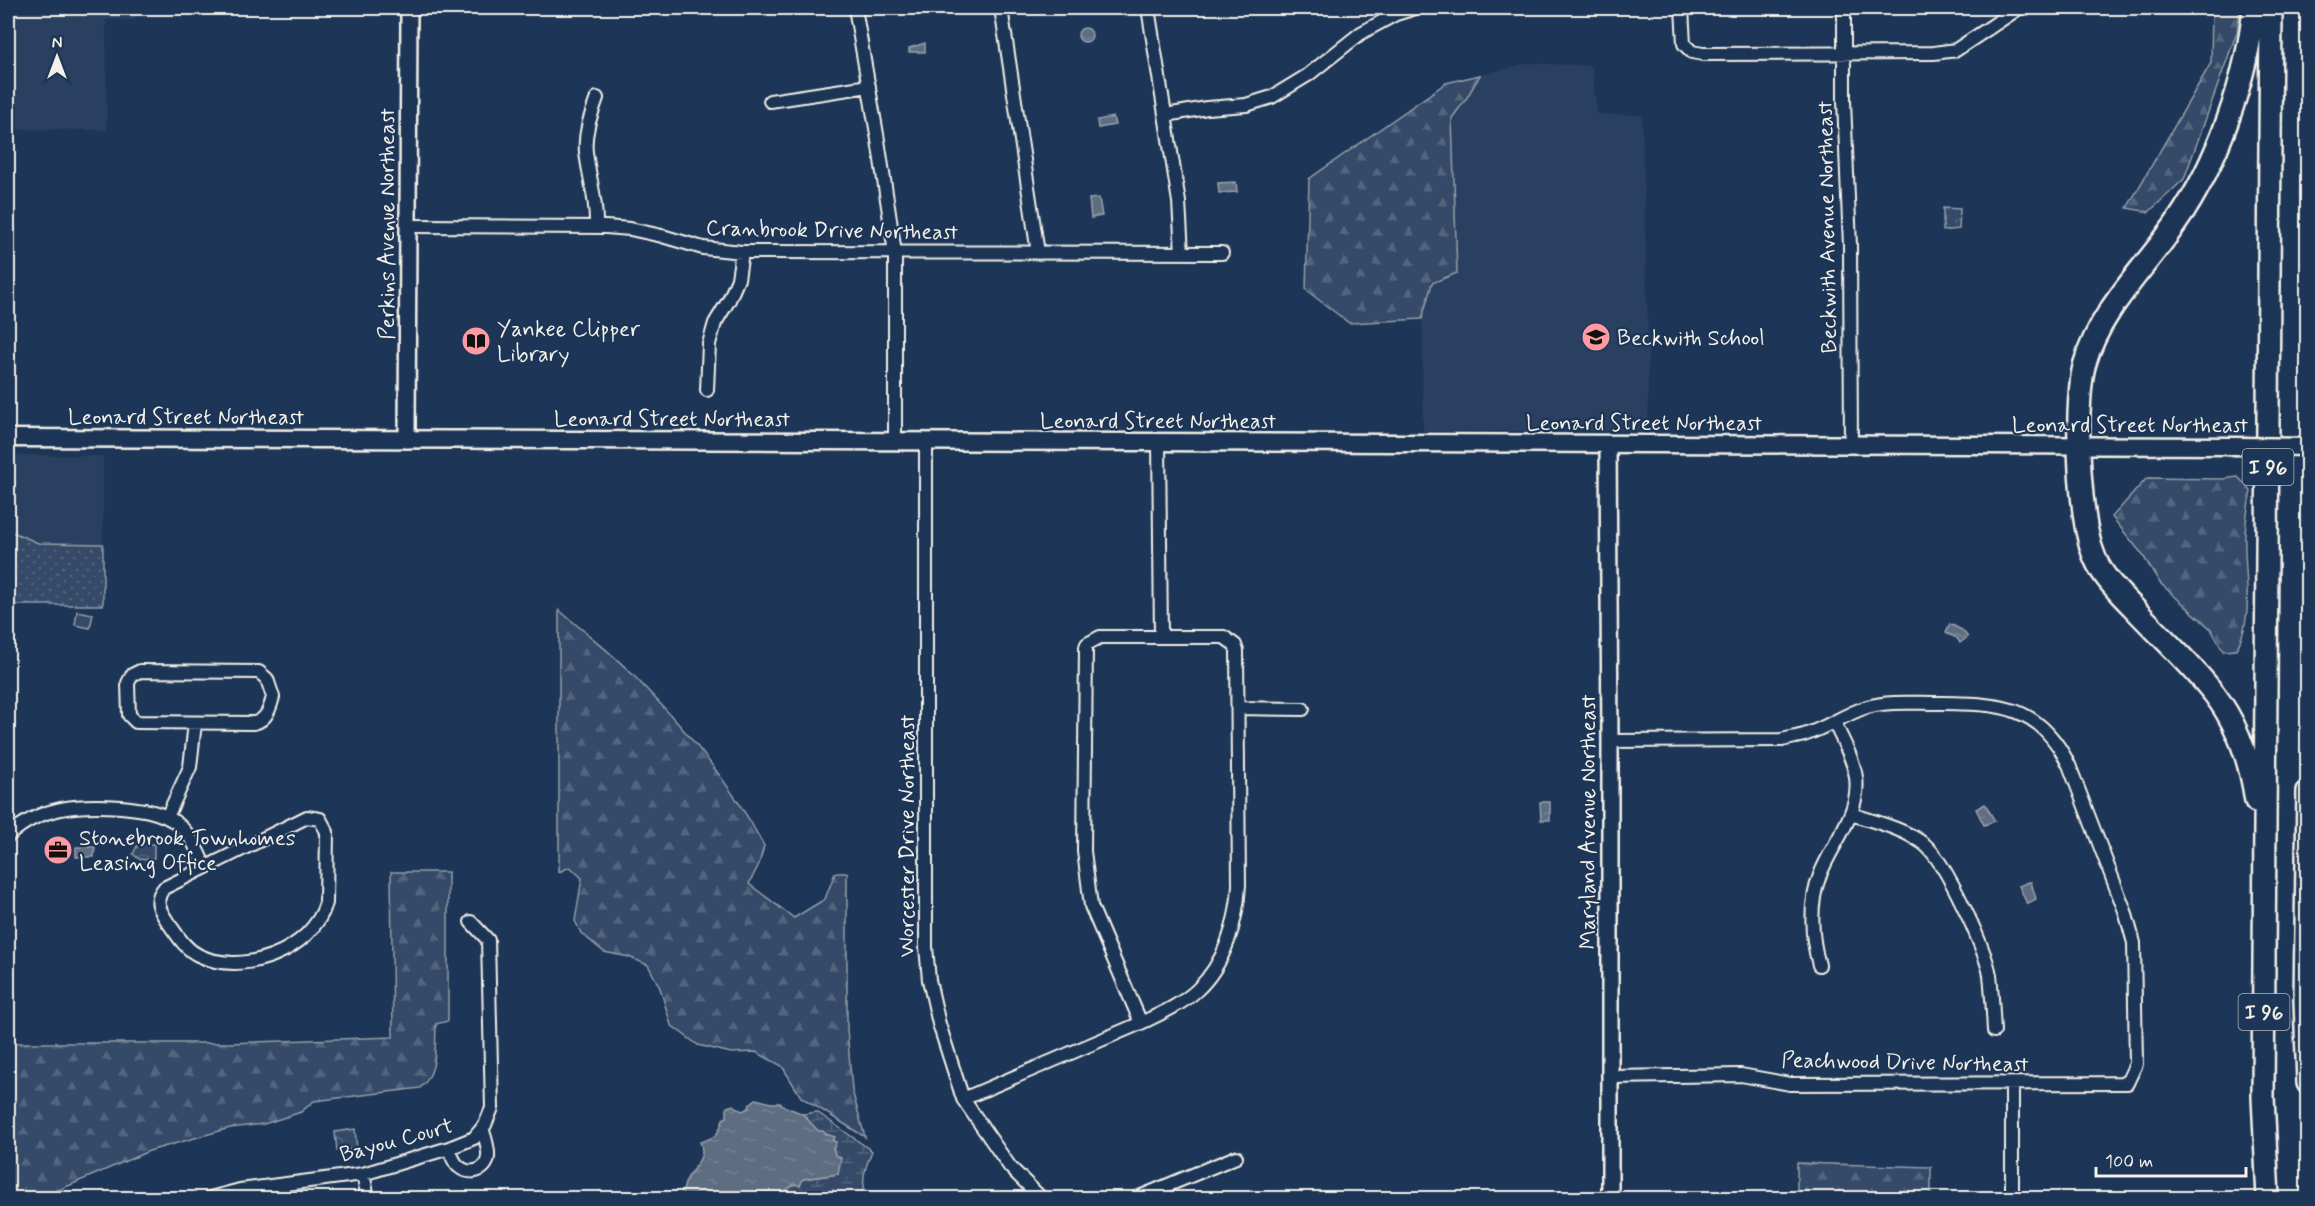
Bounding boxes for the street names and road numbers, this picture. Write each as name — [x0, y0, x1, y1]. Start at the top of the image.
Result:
street label: Beckwith Avenue Northeast — [1812, 100, 1844, 354]
street label: Perkins Avenue Northeast — [374, 108, 402, 340]
street label: Cranbrook Drive Northeast — [706, 215, 958, 247]
street label: Leonard Street Northeast — [68, 404, 304, 432]
street label: Leonard Street Northeast — [554, 406, 790, 434]
street label: Leonard Street Northeast — [1040, 408, 1276, 436]
street label: Leonard Street Northeast — [1526, 410, 1762, 438]
street label: Leonard Street Northeast — [2012, 412, 2248, 440]
road number: I 96 — [2242, 449, 2294, 485]
street label: Maryland Avenue Northeast — [1575, 695, 1603, 949]
street label: Worcester Drive Northeast — [894, 715, 922, 957]
road number: I 96 — [2238, 994, 2290, 1030]
street label: Peachwood Drive Northeast — [1781, 1047, 2029, 1079]
street label: Bayou Court — [337, 1112, 456, 1170]

